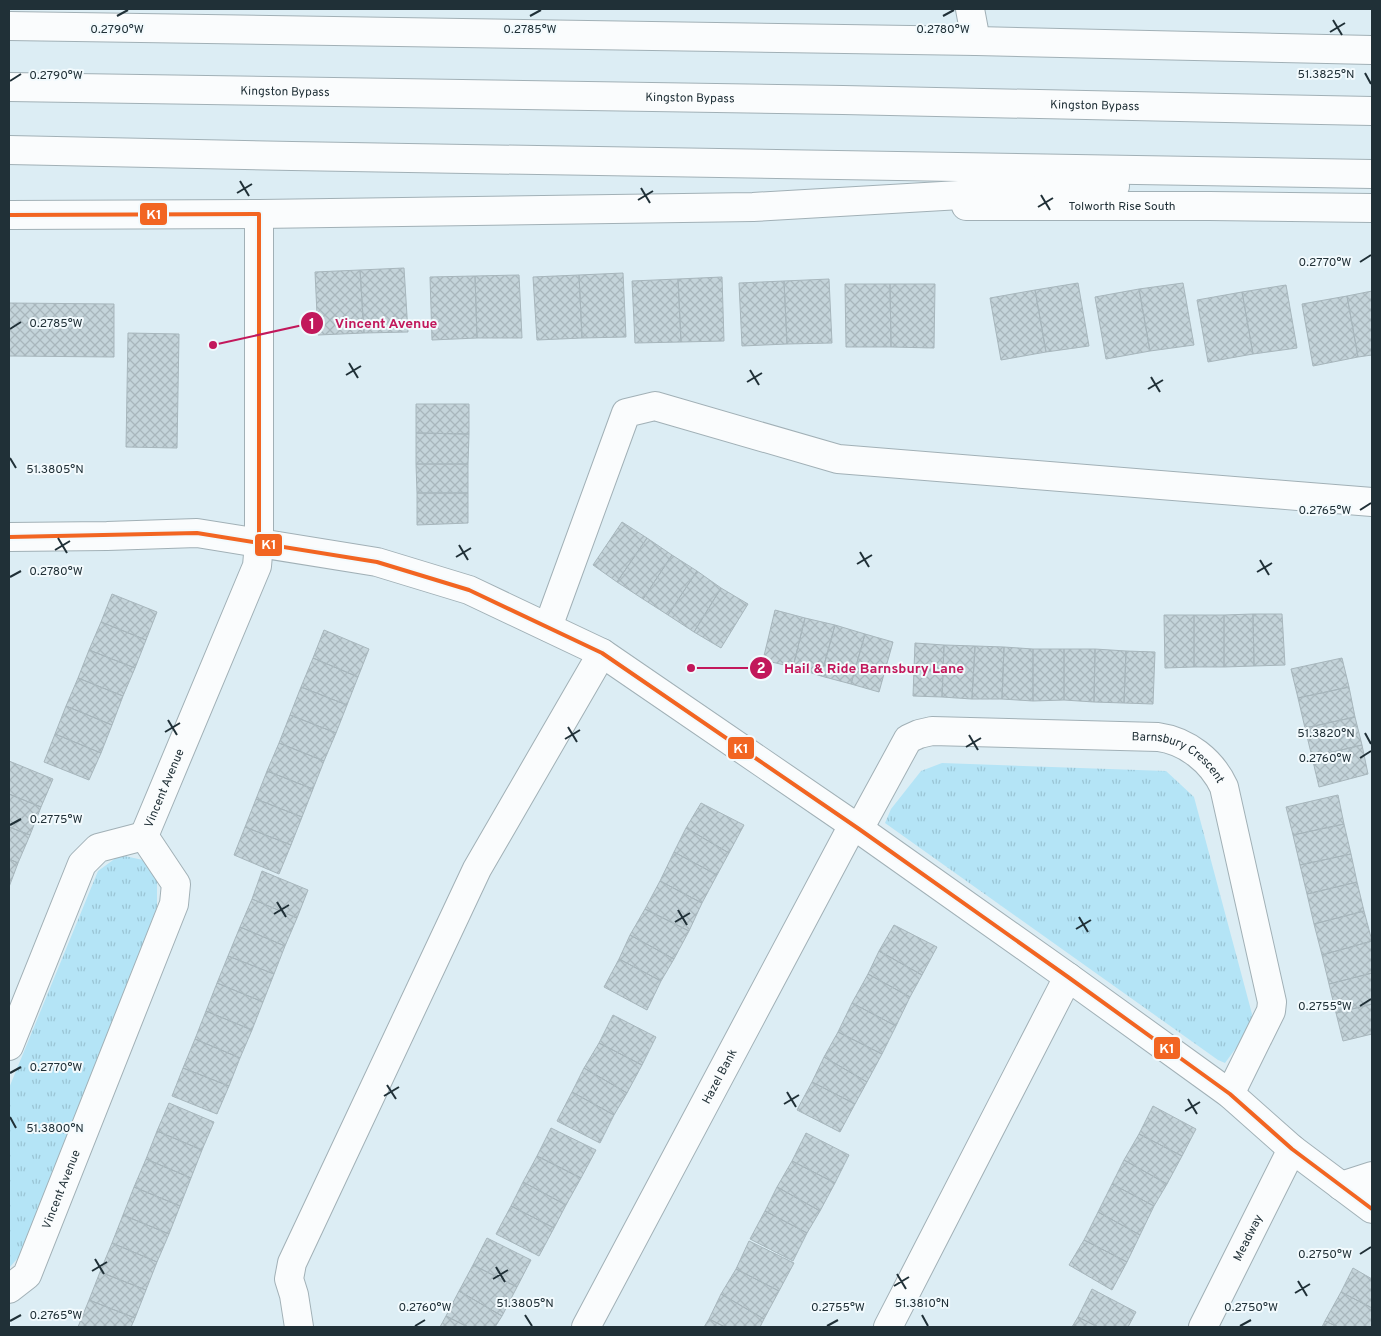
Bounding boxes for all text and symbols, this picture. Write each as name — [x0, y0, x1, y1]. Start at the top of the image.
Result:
text: 0.2790°W — [90, 22, 144, 38]
text: 0.2785°W — [503, 22, 557, 38]
text: 0.2780°W — [916, 22, 970, 38]
text: 51.3825°N — [1297, 67, 1355, 83]
text: 0.2790°W — [29, 68, 83, 84]
street label: Kingston Bypass — [240, 84, 330, 101]
street label: Kingston Bypass — [645, 90, 735, 107]
street label: Kingston Bypass — [1050, 97, 1140, 115]
street label: Tolworth Rise South — [1068, 199, 1176, 215]
line badge: K1 — [139, 202, 168, 226]
text: K1 — [146, 207, 162, 224]
text: 0.2770°W — [1299, 255, 1351, 271]
callout: Vincent Avenue — [299, 309, 448, 338]
text: 0.2785°W — [29, 316, 83, 332]
text: 1 — [309, 316, 315, 335]
text: Vincent Avenue — [335, 316, 438, 333]
text: 51.3805°N — [26, 462, 84, 478]
text: 0.2765°W — [1299, 503, 1351, 519]
line badge: K1 — [254, 533, 283, 557]
text: K1 — [261, 537, 277, 554]
text: 0.2780°W — [29, 564, 83, 580]
callout: Hail & Ride Barnsbury Lane — [749, 654, 974, 682]
text: 2 — [756, 660, 766, 679]
text: Hail & Ride Barnsbury Lane — [784, 661, 964, 678]
text: 51.3820°N — [1297, 726, 1355, 742]
street label: Barnsbury Crescent — [1131, 729, 1227, 786]
line badge: K1 — [727, 736, 755, 760]
text: K1 — [733, 741, 749, 758]
street label: Vincent Avenue — [141, 747, 189, 830]
text: 0.2760°W — [1298, 751, 1352, 767]
text: 0.2775°W — [29, 812, 83, 828]
text: 0.2755°W — [1298, 999, 1352, 1015]
line badge: K1 — [1153, 1036, 1181, 1060]
text: K1 — [1159, 1041, 1175, 1058]
street label: Hazel Bank — [699, 1046, 741, 1107]
text: 0.2770°W — [30, 1060, 82, 1076]
text: 51.3800°N — [26, 1121, 84, 1137]
street label: Vincent Avenue — [39, 1148, 85, 1232]
street label: Meadway — [1230, 1212, 1267, 1264]
text: 0.2750°W — [1298, 1247, 1352, 1263]
text: 51.3805°N — [496, 1296, 554, 1312]
text: 51.3810°N — [895, 1296, 949, 1312]
text: 0.2760°W — [398, 1300, 452, 1316]
text: 0.2755°W — [811, 1300, 865, 1316]
text: 0.2750°W — [1224, 1300, 1278, 1316]
text: 0.2765°W — [30, 1308, 82, 1324]

